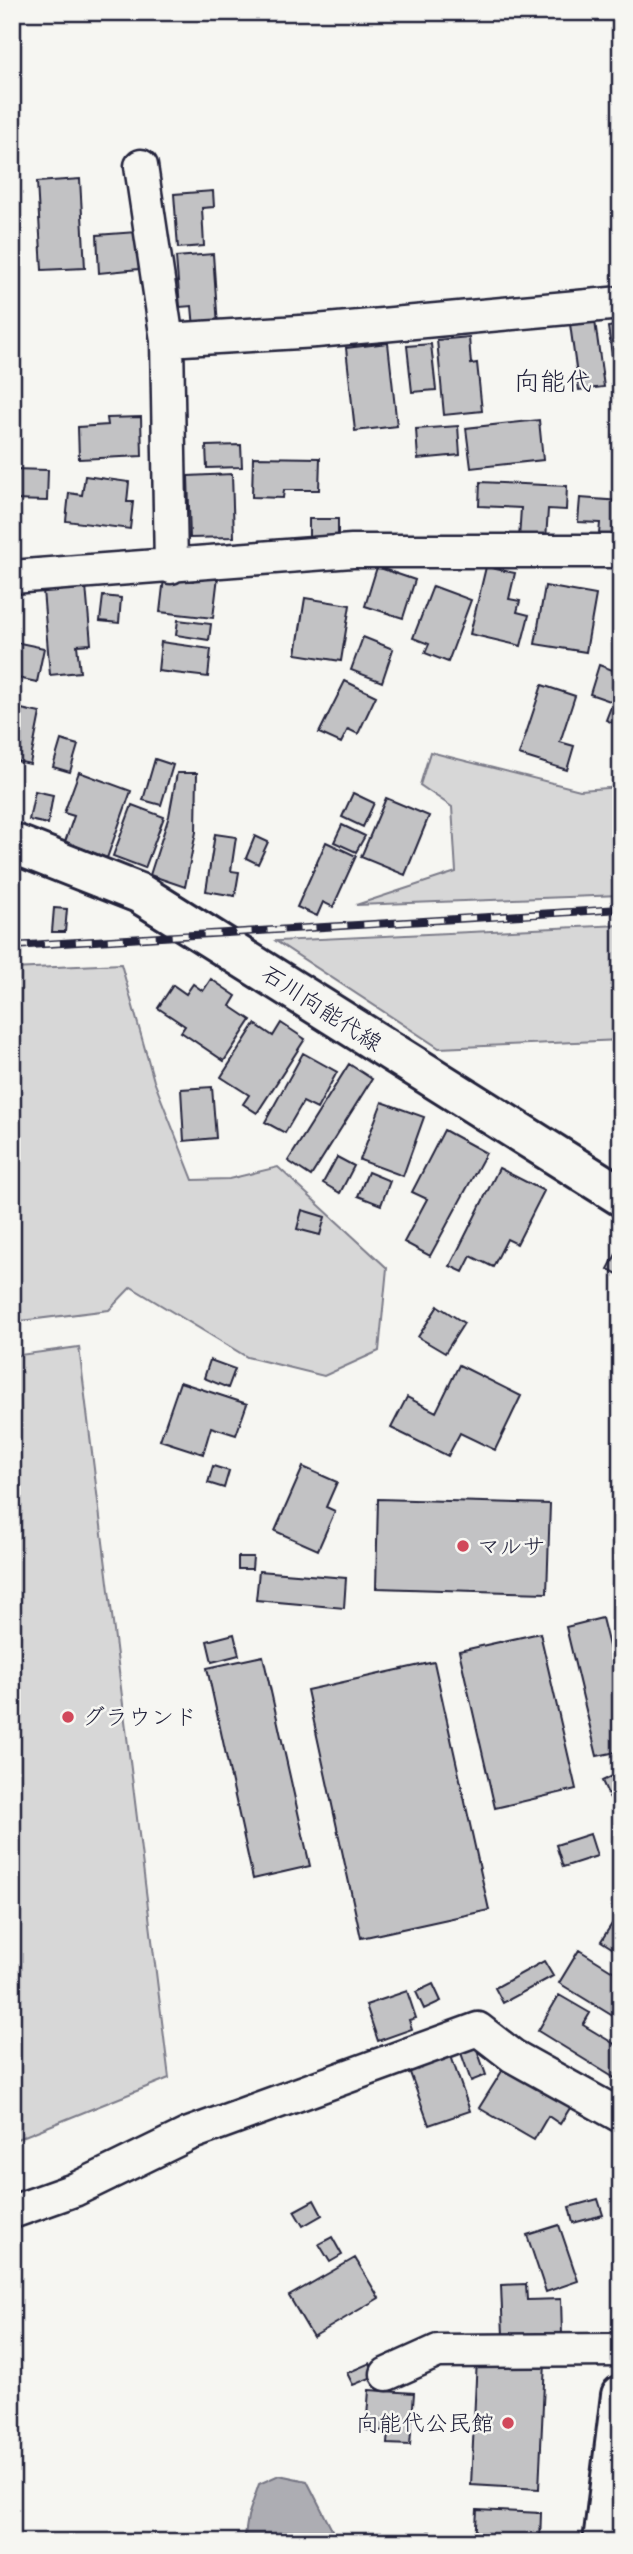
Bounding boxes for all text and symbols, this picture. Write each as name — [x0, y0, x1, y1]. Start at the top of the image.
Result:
district label: 向能代 — [514, 366, 592, 403]
street label: 石川向能代線 — [253, 960, 387, 1062]
place label: マルサ — [477, 1533, 546, 1566]
marker: マルサ — [455, 1538, 471, 1554]
place label: グラウンド — [82, 1704, 197, 1737]
marker: グラウンド — [60, 1709, 76, 1725]
place label: 向能代公民館 — [356, 2410, 494, 2443]
marker: 向能代公民館 — [500, 2415, 516, 2431]

